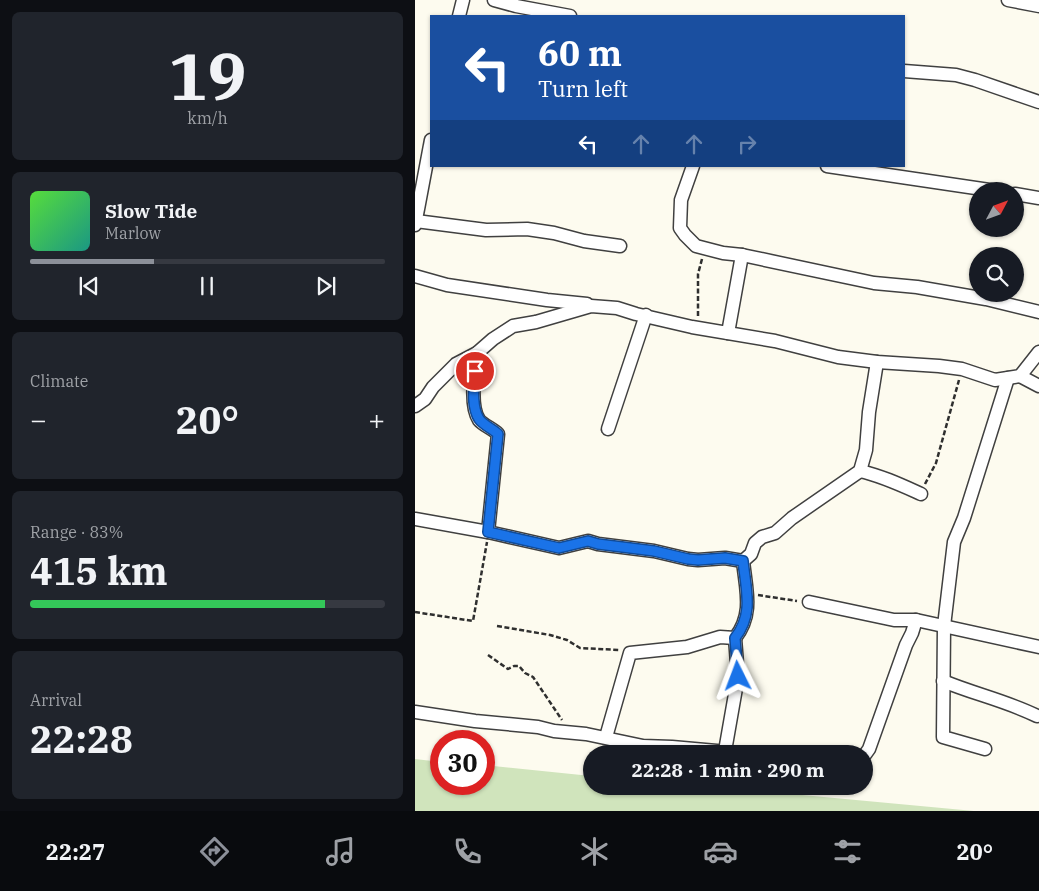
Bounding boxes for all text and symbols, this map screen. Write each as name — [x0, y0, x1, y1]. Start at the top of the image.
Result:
text: 60 m — [538, 30, 622, 76]
text: 19 — [168, 33, 247, 118]
icon: left — [455, 35, 520, 100]
text: Turn left — [538, 74, 628, 103]
text: km/h — [187, 108, 228, 128]
icon: left — [574, 130, 602, 158]
icon: ahead — [627, 130, 655, 158]
icon: ahead — [680, 130, 708, 158]
icon: right — [733, 130, 761, 158]
north arrow — [969, 182, 1024, 238]
map controls — [969, 182, 1024, 302]
text: Slow Tide — [105, 199, 197, 223]
text: Marlow — [105, 223, 161, 243]
button: search — [969, 247, 1024, 302]
icon: previous — [75, 272, 103, 300]
icon: pause — [193, 272, 221, 300]
icon: next — [312, 272, 340, 300]
pin — [454, 350, 496, 392]
icon: arrive — [461, 357, 489, 385]
text: Climate — [30, 371, 88, 391]
text: 20° — [176, 395, 239, 444]
text: − — [30, 401, 47, 438]
text: + — [368, 401, 385, 438]
text: Range · 83% — [30, 522, 123, 542]
text: 415 km — [30, 546, 168, 595]
position arrow — [711, 649, 763, 701]
text: Arrival — [30, 690, 82, 710]
text: 22:28 — [30, 714, 133, 763]
speed limit sign: 30 — [430, 730, 495, 795]
text: 22:28 · 1 min · 290 m — [632, 758, 824, 782]
icon: directions — [197, 834, 232, 869]
icon: music — [323, 834, 358, 869]
icon: phone — [450, 834, 485, 869]
icon: climate — [577, 834, 612, 869]
icon: car — [703, 834, 738, 869]
icon: filters — [830, 834, 865, 869]
text: 22:27 — [46, 837, 105, 866]
text: 20° — [956, 837, 993, 866]

